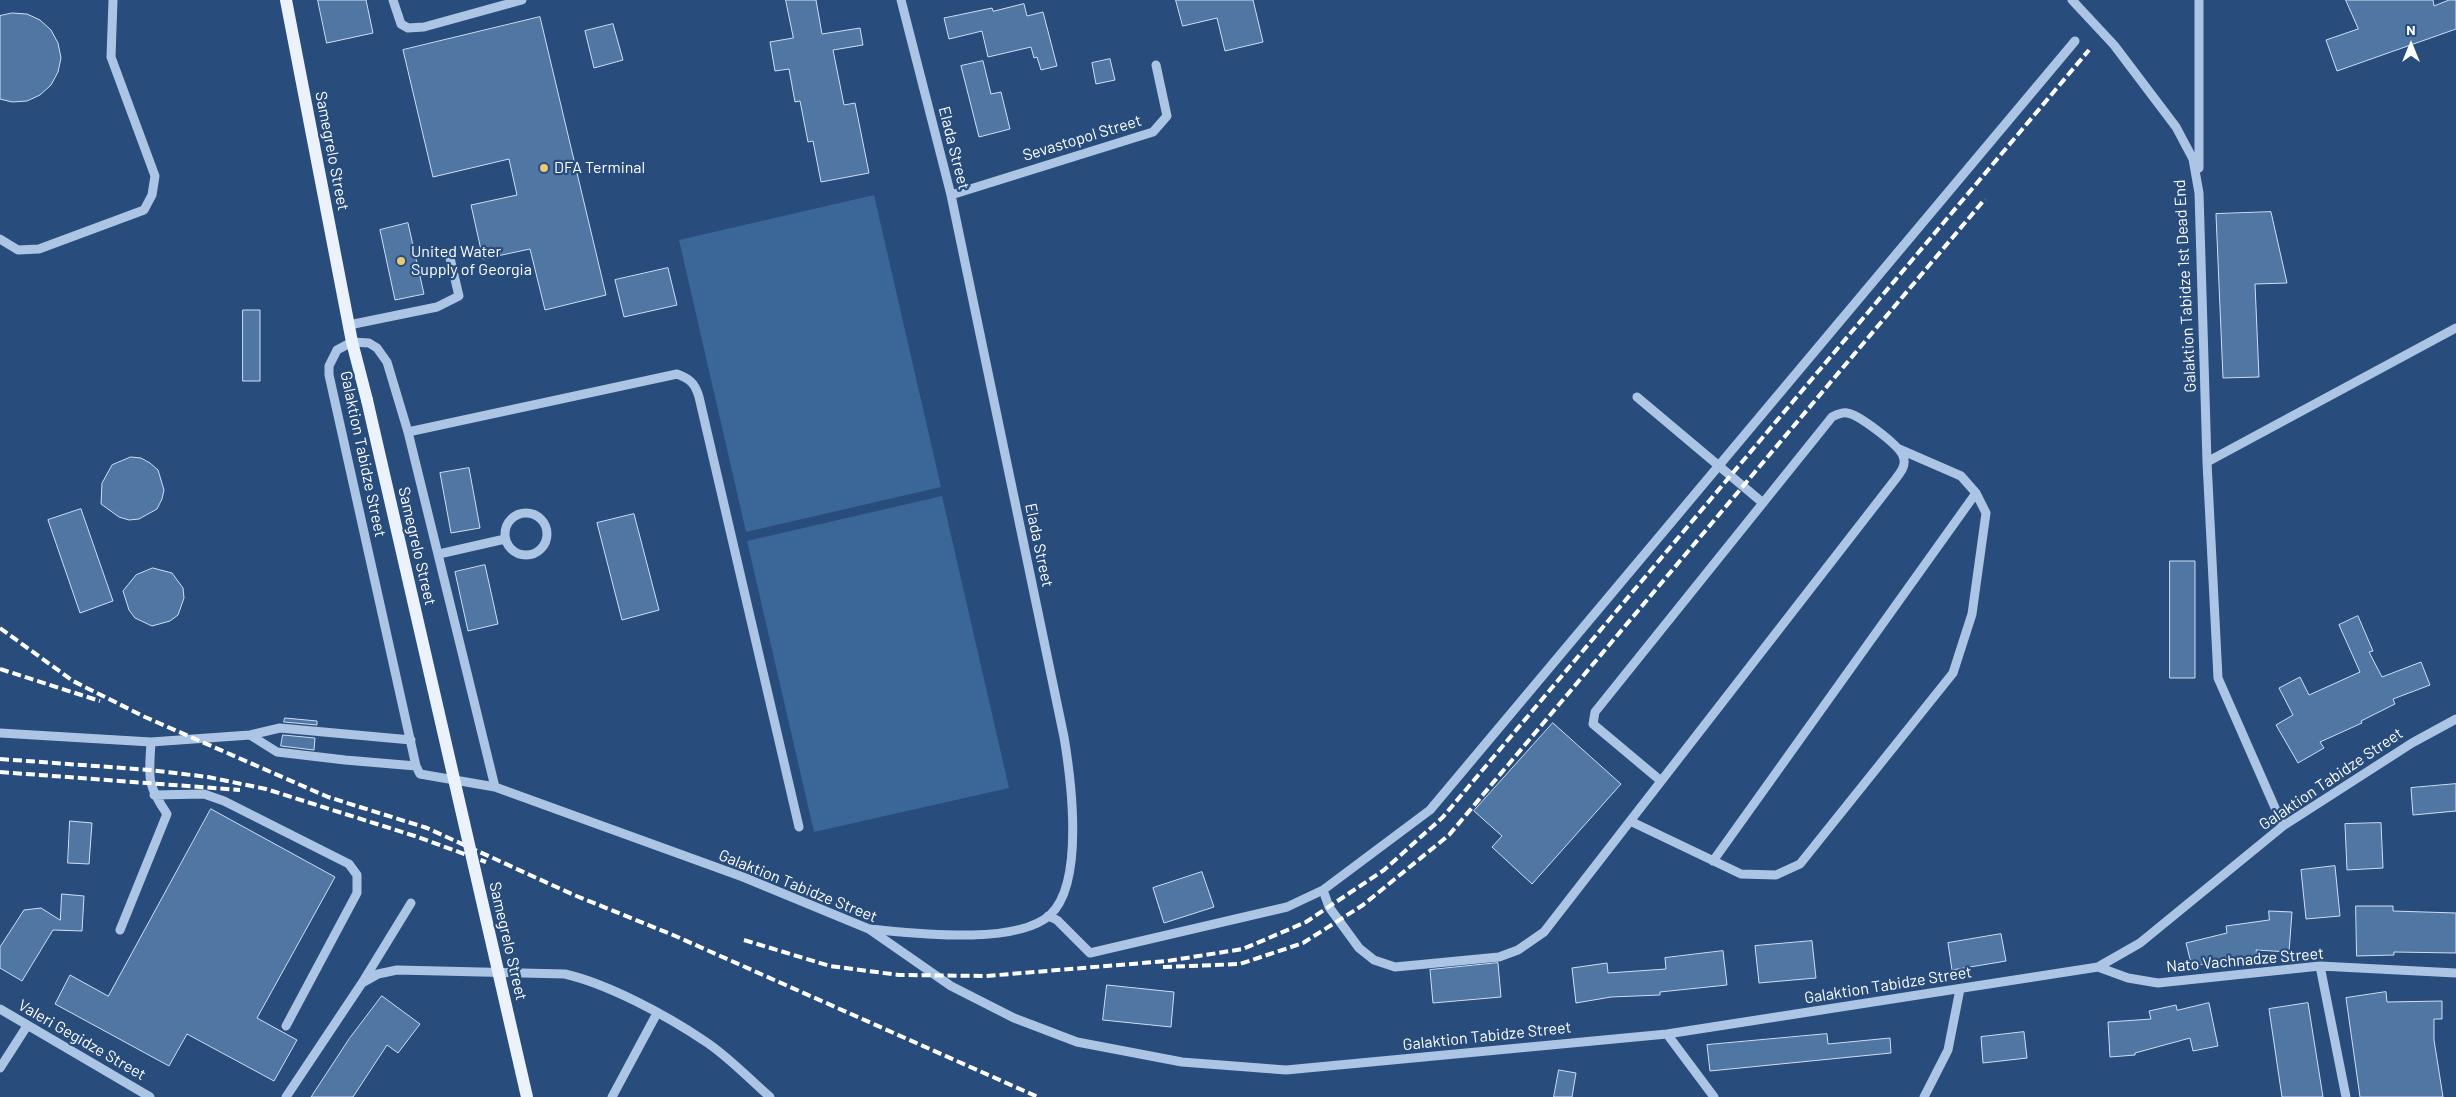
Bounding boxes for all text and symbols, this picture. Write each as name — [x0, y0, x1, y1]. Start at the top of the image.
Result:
north arrow — [2386, 20, 2436, 70]
text: N — [2406, 21, 2416, 38]
street label: Samegrelo Street — [311, 90, 353, 212]
street label: Elada Street — [934, 104, 974, 192]
street label: Sevastopol Street — [1020, 111, 1144, 165]
place label: DFA Terminal — [554, 158, 645, 178]
marker: DFA Terminal — [538, 162, 550, 174]
street label: Galaktion Tabidze 1st Dead End — [2170, 179, 2200, 393]
place label: United Water Supply of Georgia — [411, 242, 532, 280]
marker: United Water Supply of Georgia — [395, 255, 407, 267]
street label: Galaktion Tabidze Street — [336, 369, 390, 539]
street label: Samegrelo Street — [394, 485, 440, 607]
street label: Elada Street — [1021, 501, 1057, 589]
street label: Galaktion Tabidze Street — [2255, 724, 2407, 834]
street label: Galaktion Tabidze Street — [716, 845, 880, 927]
street label: Samegrelo Street — [485, 880, 531, 1002]
street label: Nato Vachnadze Street — [2165, 944, 2325, 976]
street label: Galaktion Tabidze Street — [1803, 962, 1973, 1008]
street label: Valeri Gegidze Street — [15, 996, 149, 1084]
street label: Galaktion Tabidze Street — [1402, 1018, 1572, 1054]

